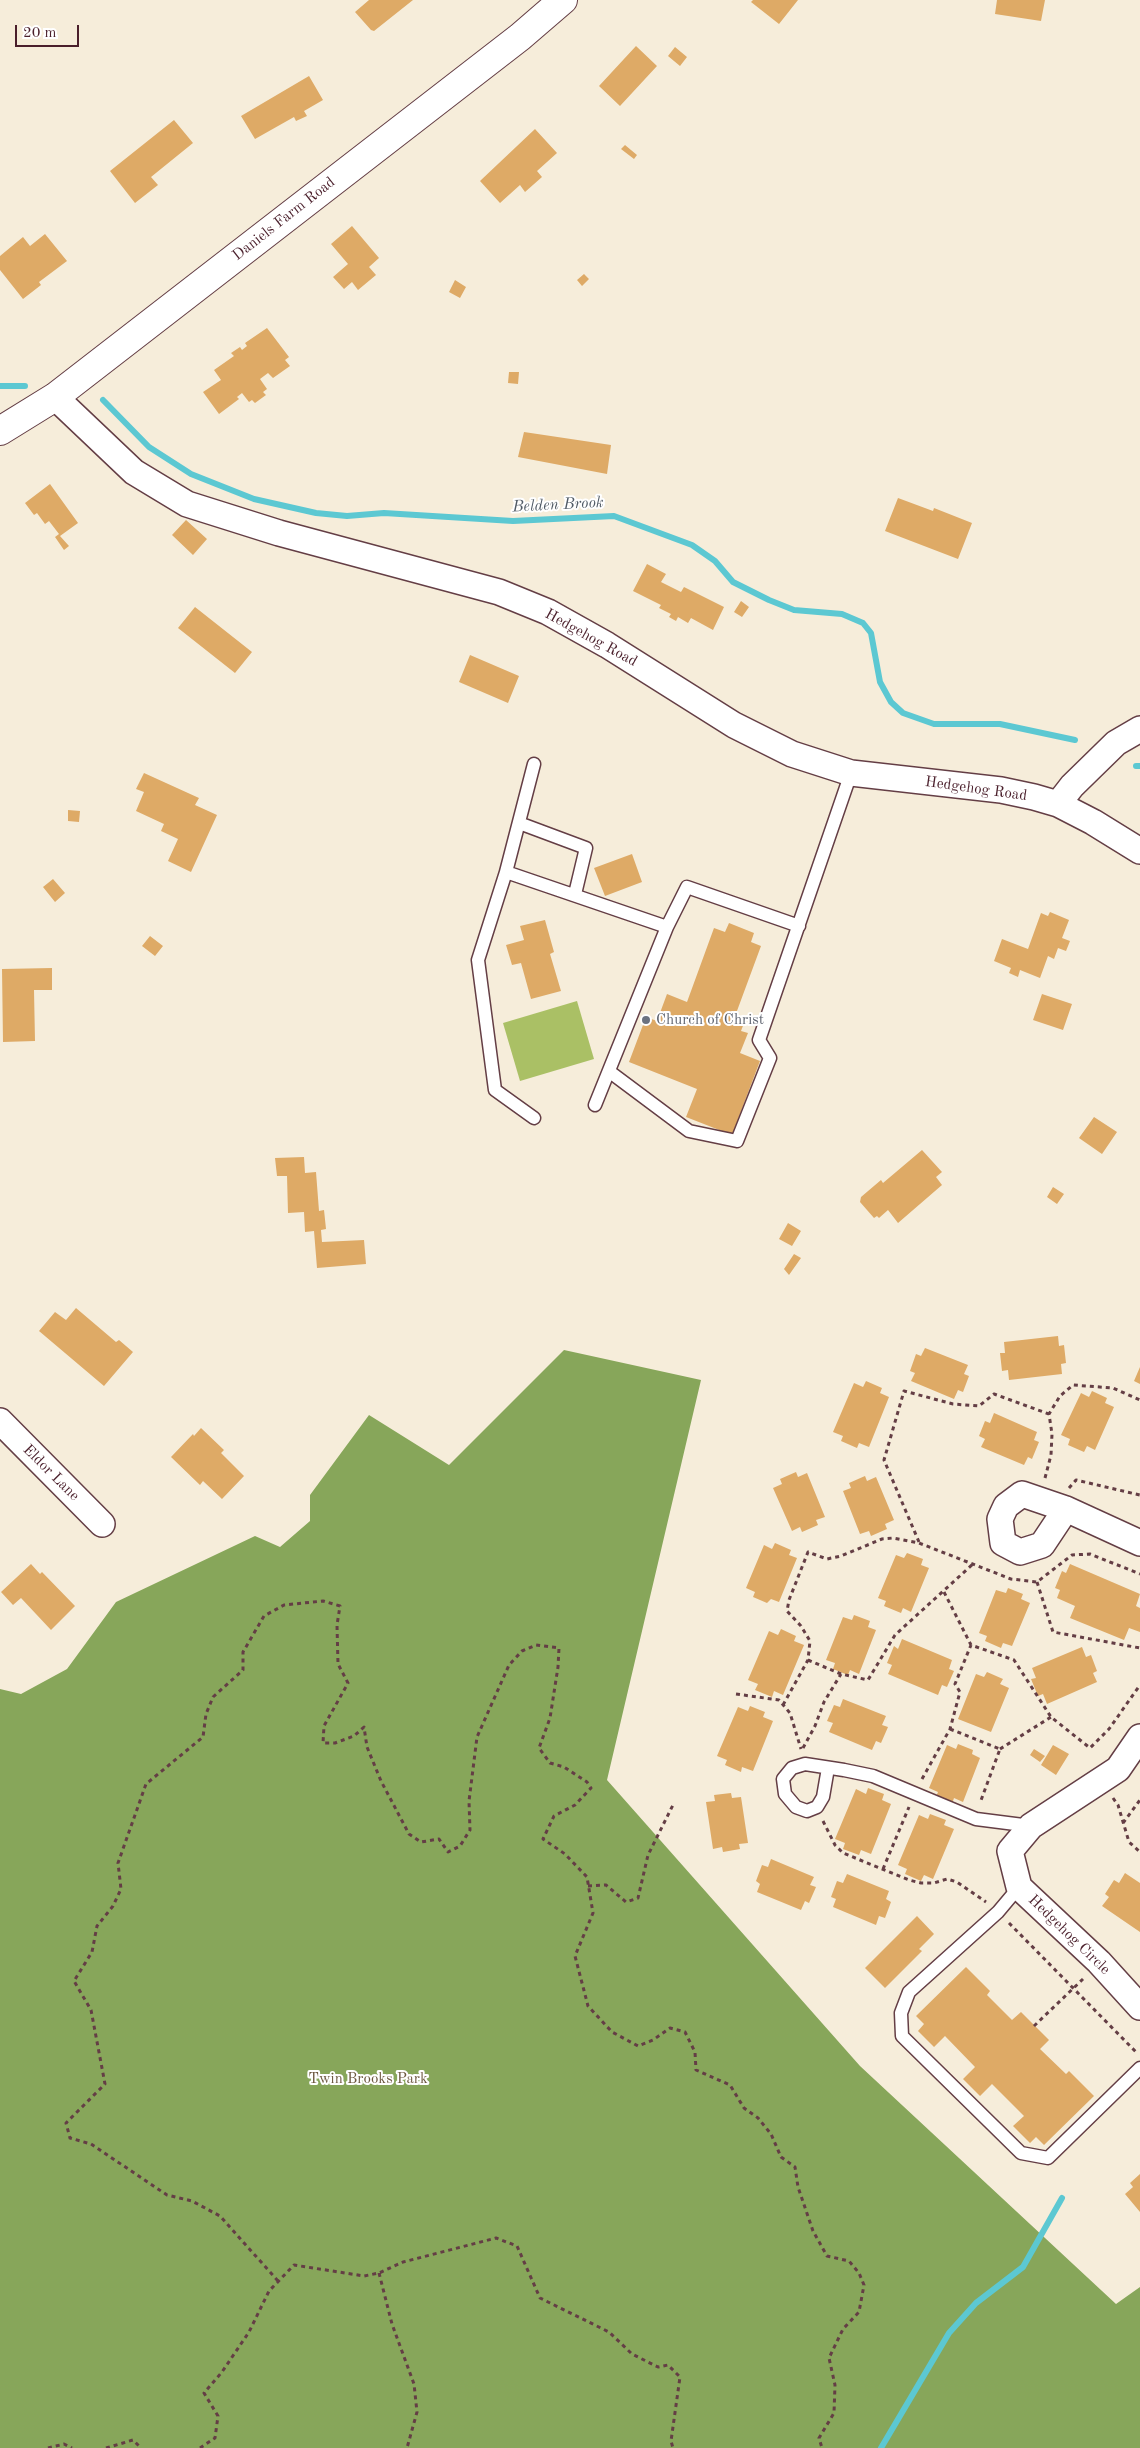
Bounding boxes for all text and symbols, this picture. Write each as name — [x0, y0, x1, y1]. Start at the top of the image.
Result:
scale bar — [18, 15, 81, 47]
text: 20 m — [23, 26, 57, 41]
street label: Daniels Farm Road — [229, 173, 339, 265]
water label: Belden Brook — [512, 493, 604, 517]
street label: Hedgehog Road — [542, 605, 640, 671]
street label: Hedgehog Road — [924, 773, 1028, 805]
place label: Church of Christ — [656, 1011, 764, 1029]
marker: Church of Christ — [640, 1014, 652, 1026]
street label: Eldor Lane — [19, 1441, 83, 1505]
street label: Hedgehog Circle — [1024, 1891, 1114, 1979]
park label: Twin Brooks Park — [308, 2070, 428, 2088]

